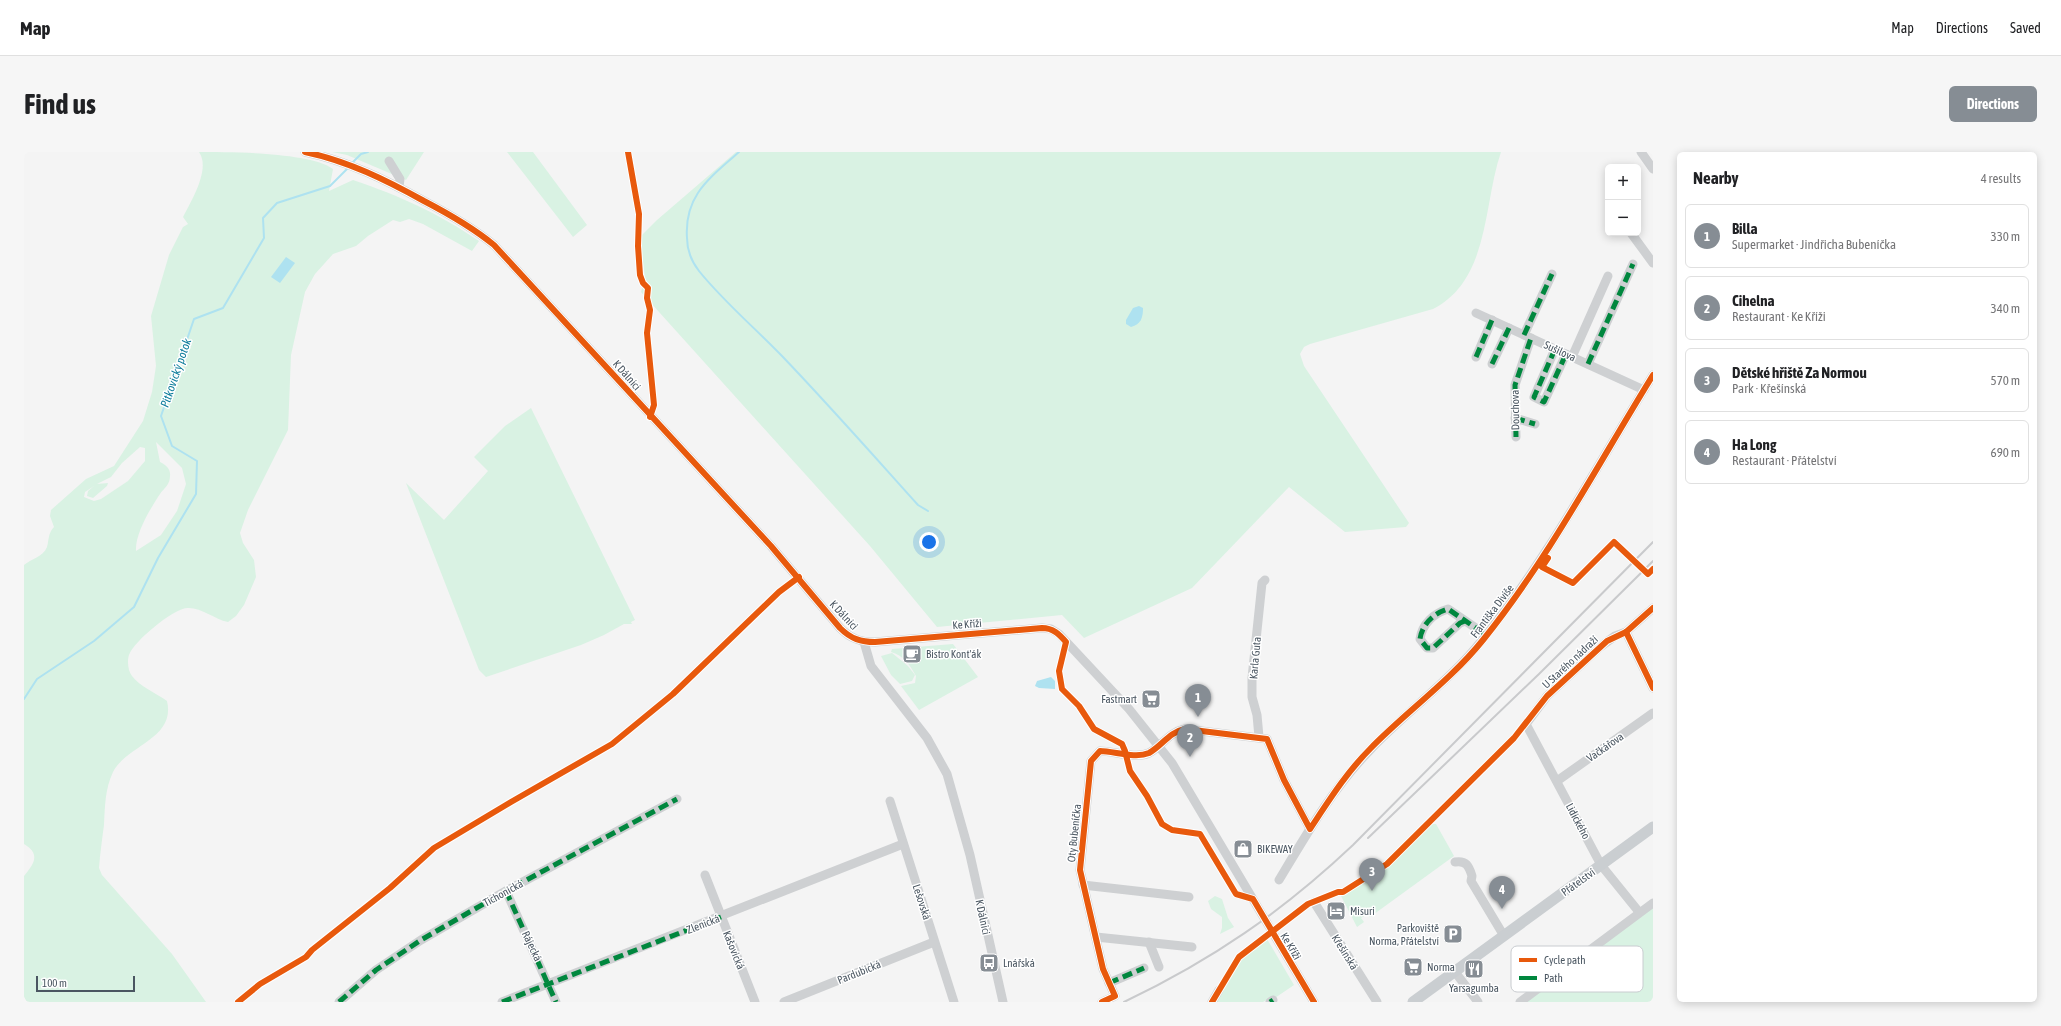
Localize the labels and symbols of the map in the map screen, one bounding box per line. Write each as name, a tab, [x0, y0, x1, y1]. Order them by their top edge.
water label: Pitkovický potok	[158, 336, 195, 409]
street label: Sušilova	[1542, 338, 1578, 364]
street label: K Dálnici	[611, 358, 643, 392]
street label: Douchova	[1509, 390, 1521, 430]
your location	[919, 532, 939, 552]
street label: Františka Diviše	[1468, 582, 1516, 640]
street label: K Dálnici	[827, 598, 861, 632]
street label: Ke Kříži	[952, 617, 982, 631]
street label: U Starého nádraží	[1540, 633, 1601, 691]
street label: Karla Guta	[1247, 636, 1263, 680]
cafe icon: Bistro Kont'ák	[901, 643, 923, 665]
place label: Bistro Kont'ák	[926, 648, 981, 660]
pin: 1	[1185, 684, 1211, 717]
supermarket icon: Fastmart	[1140, 688, 1162, 710]
place label: Fastmart	[1101, 693, 1137, 705]
pin: 2	[1177, 724, 1203, 757]
street label: Vačkářova	[1584, 730, 1626, 764]
street label: Lidického	[1564, 801, 1592, 841]
street label: Oty Bubeníčka	[1065, 803, 1083, 863]
shop icon: BIKEWAY	[1232, 838, 1254, 860]
place label: BIKEWAY	[1257, 843, 1293, 855]
pin: 3	[1359, 858, 1385, 891]
street label: Přátelství	[1559, 866, 1598, 898]
pin: 4	[1489, 876, 1515, 909]
street label: Tichonická	[481, 877, 525, 909]
street label: Lešovská	[911, 883, 933, 921]
street label: K Dálnici	[973, 898, 993, 936]
hotel icon: Misuri	[1325, 900, 1347, 922]
place label: Misuri	[1350, 905, 1375, 917]
street label: Zlenická	[685, 912, 721, 936]
place label: Parkoviště Norma, Přátelství	[1369, 922, 1439, 947]
parking icon: Parkoviště Norma, Přátelství	[1442, 923, 1464, 945]
street label: Rájecká	[520, 929, 544, 963]
street label: Kašovická	[721, 929, 747, 971]
street label: Ke Kříži	[1278, 930, 1304, 962]
street label: Křešínská	[1330, 932, 1360, 972]
legend	[1511, 946, 1643, 992]
bus stop icon: Lnářská	[978, 952, 1000, 974]
text: Cycle path	[1544, 954, 1586, 966]
supermarket icon: Norma	[1402, 956, 1424, 978]
place label: Lnářská	[1003, 957, 1035, 969]
street label: Pardubická	[836, 958, 882, 986]
restaurant icon: Yarsagumba	[1463, 958, 1485, 980]
place label: Norma	[1427, 961, 1455, 973]
text: Path	[1544, 972, 1563, 984]
scale bar	[36, 974, 135, 993]
place label: Yarsagumba	[1449, 982, 1499, 994]

